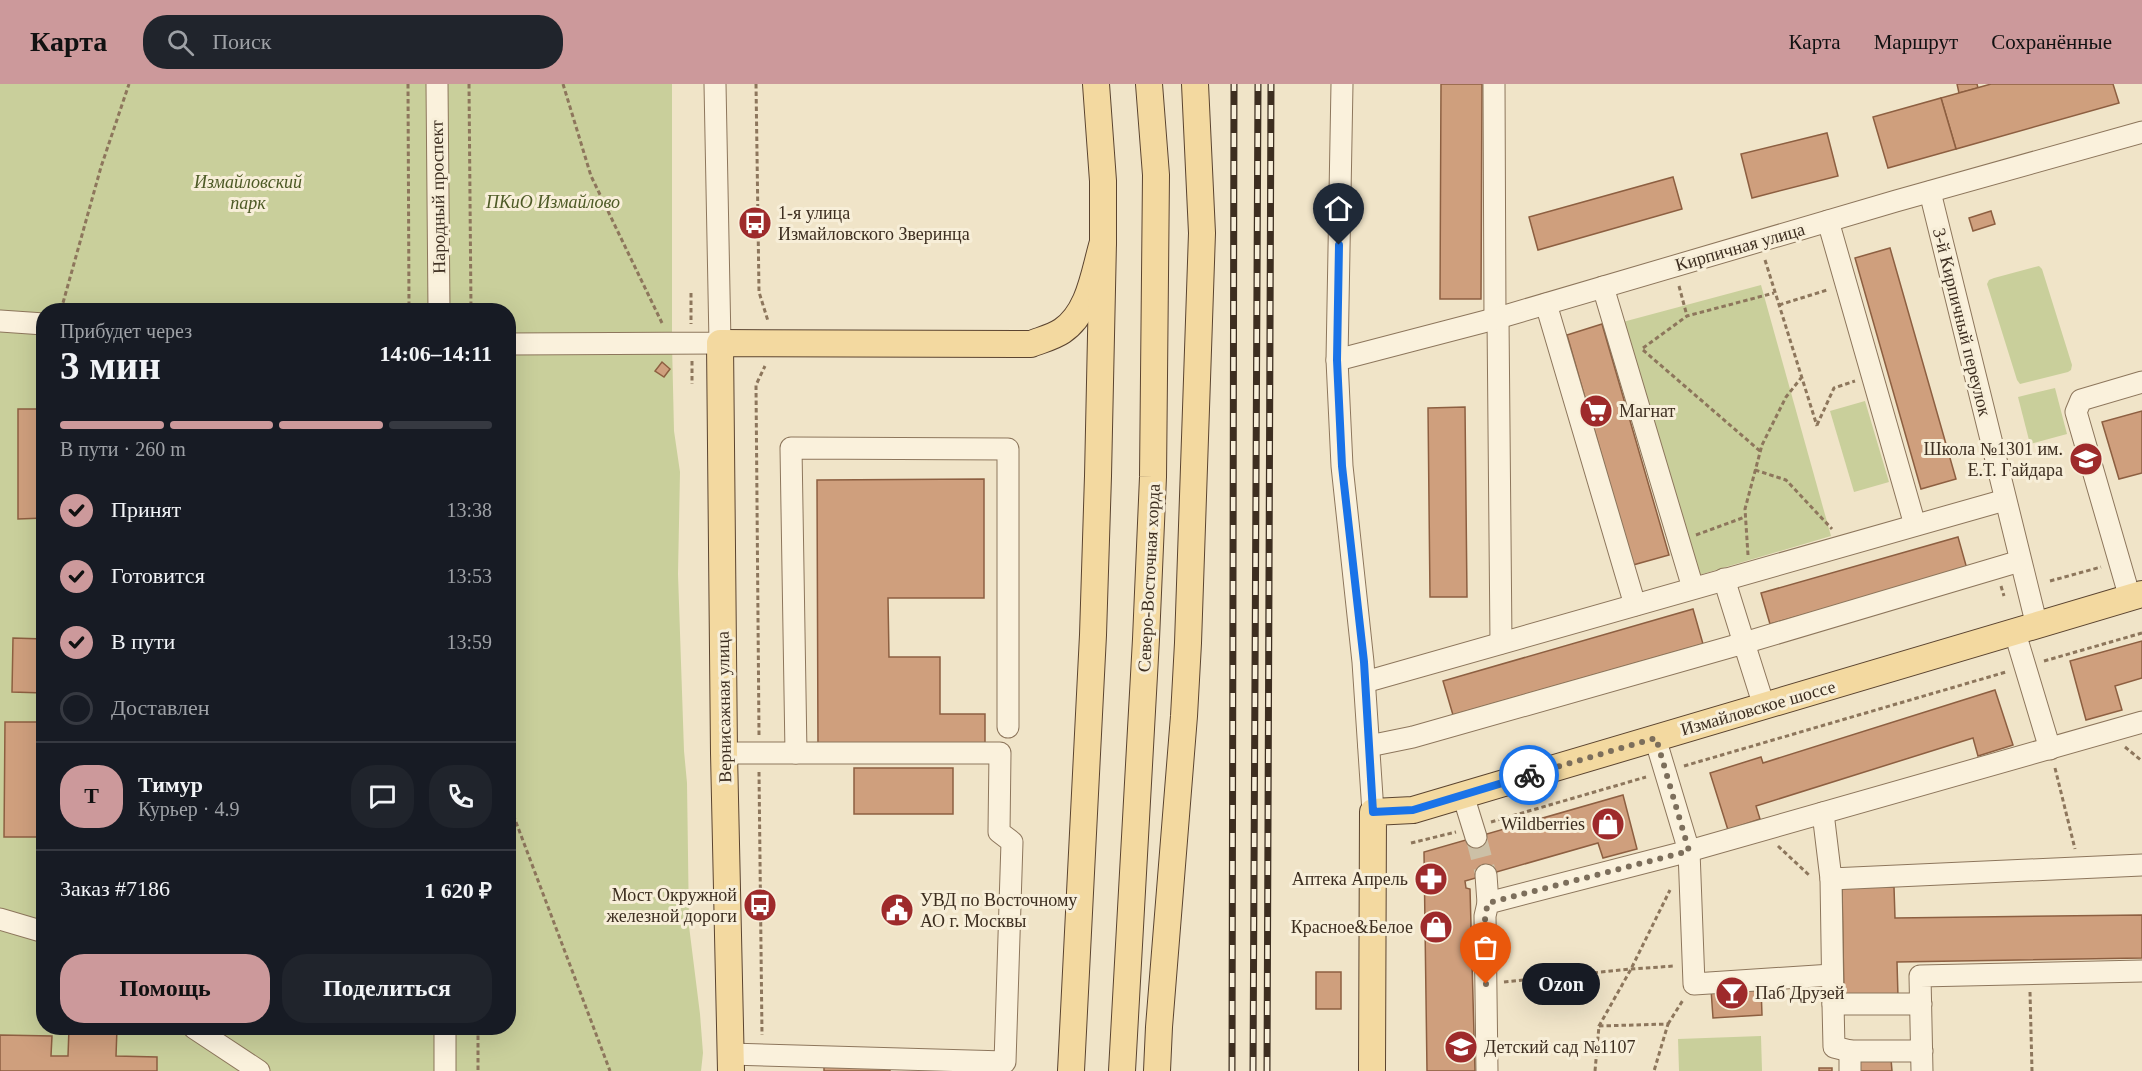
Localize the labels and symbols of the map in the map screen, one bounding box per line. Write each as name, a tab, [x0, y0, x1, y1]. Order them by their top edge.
street label: Народный проспект	[427, 120, 449, 274]
park label: Измайловский парк	[193, 172, 302, 213]
pin	[1313, 183, 1364, 245]
park label: ПКиО Измайлово	[485, 192, 620, 212]
place label: 1-я улица Измайловского Зверинца	[778, 203, 970, 244]
bus stop icon: 1-я улица Измайловского Зверинца	[737, 205, 773, 241]
street label: Кирпичная улица	[1673, 219, 1807, 275]
street label: 3-й Кирпичный переулок	[1929, 226, 1995, 418]
supermarket icon: Магнат	[1578, 393, 1614, 429]
place label: Магнат	[1619, 401, 1676, 421]
place label: Школа №1301 им. Е.Т. Гайдара	[1924, 439, 2063, 480]
school or university icon: Школа №1301 им. Е.Т. Гайдара	[2068, 441, 2104, 477]
street label: Северо-Восточная хорда	[1134, 483, 1164, 673]
street label: Вернисажная улица	[713, 631, 735, 783]
street label: Измайловское шоссе	[1678, 676, 1838, 740]
courier	[1499, 745, 1559, 805]
shop icon: Wildberries	[1590, 806, 1626, 842]
place label: Wildberries	[1501, 814, 1585, 834]
pharmacy icon: Аптека Апрель	[1413, 861, 1449, 897]
place label: Аптека Апрель	[1292, 869, 1408, 889]
place label: Мост Окружной железной дороги	[606, 885, 737, 926]
bus stop icon: Мост Окружной железной дороги	[742, 887, 778, 923]
place label: УВД по Восточному АО г. Москвы	[920, 890, 1077, 931]
public building icon: УВД по Восточному АО г. Москвы	[879, 892, 915, 928]
shop icon: Красное&Белое	[1418, 909, 1454, 945]
place label: Красное&Белое	[1291, 917, 1413, 937]
pin	[1460, 922, 1511, 984]
callout: Ozon	[1522, 963, 1600, 1005]
bar icon: Паб Друзей	[1714, 975, 1750, 1011]
place label: Паб Друзей	[1755, 983, 1845, 1003]
school or university icon: Детский сад №1107	[1443, 1029, 1479, 1065]
place label: Детский сад №1107	[1484, 1037, 1635, 1057]

